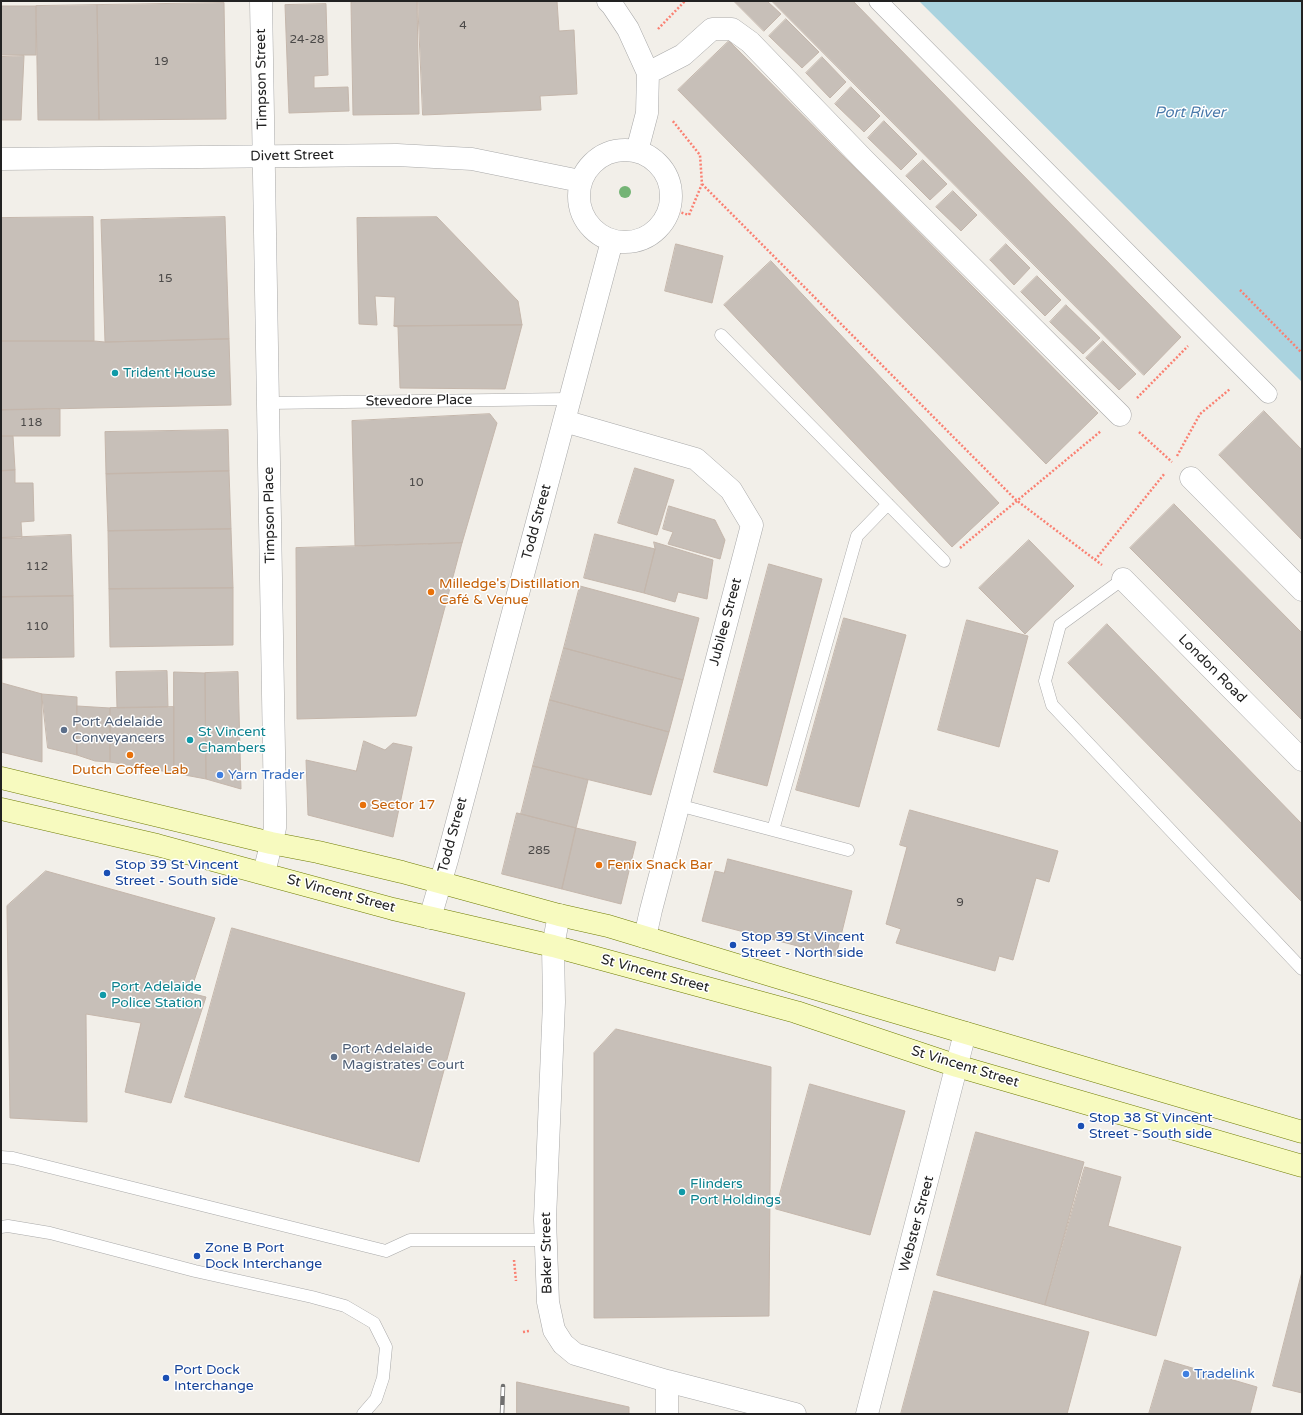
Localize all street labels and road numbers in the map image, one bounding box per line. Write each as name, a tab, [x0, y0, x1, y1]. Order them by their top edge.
street label: Timpson Street	[253, 28, 271, 130]
street label: Divett Street	[250, 147, 334, 165]
street label: Stevedore Place	[365, 392, 473, 410]
street label: Timpson Place	[261, 466, 279, 564]
street label: Todd Street	[519, 482, 555, 562]
street label: Jubilee Street	[706, 576, 746, 668]
street label: London Road	[1174, 631, 1250, 707]
street label: Todd Street	[435, 795, 471, 875]
street label: St Vincent Street	[285, 871, 397, 917]
street label: St Vincent Street	[599, 951, 711, 997]
street label: St Vincent Street	[909, 1043, 1021, 1091]
street label: Webster Street	[896, 1174, 938, 1274]
street label: Baker Street	[538, 1212, 556, 1294]

